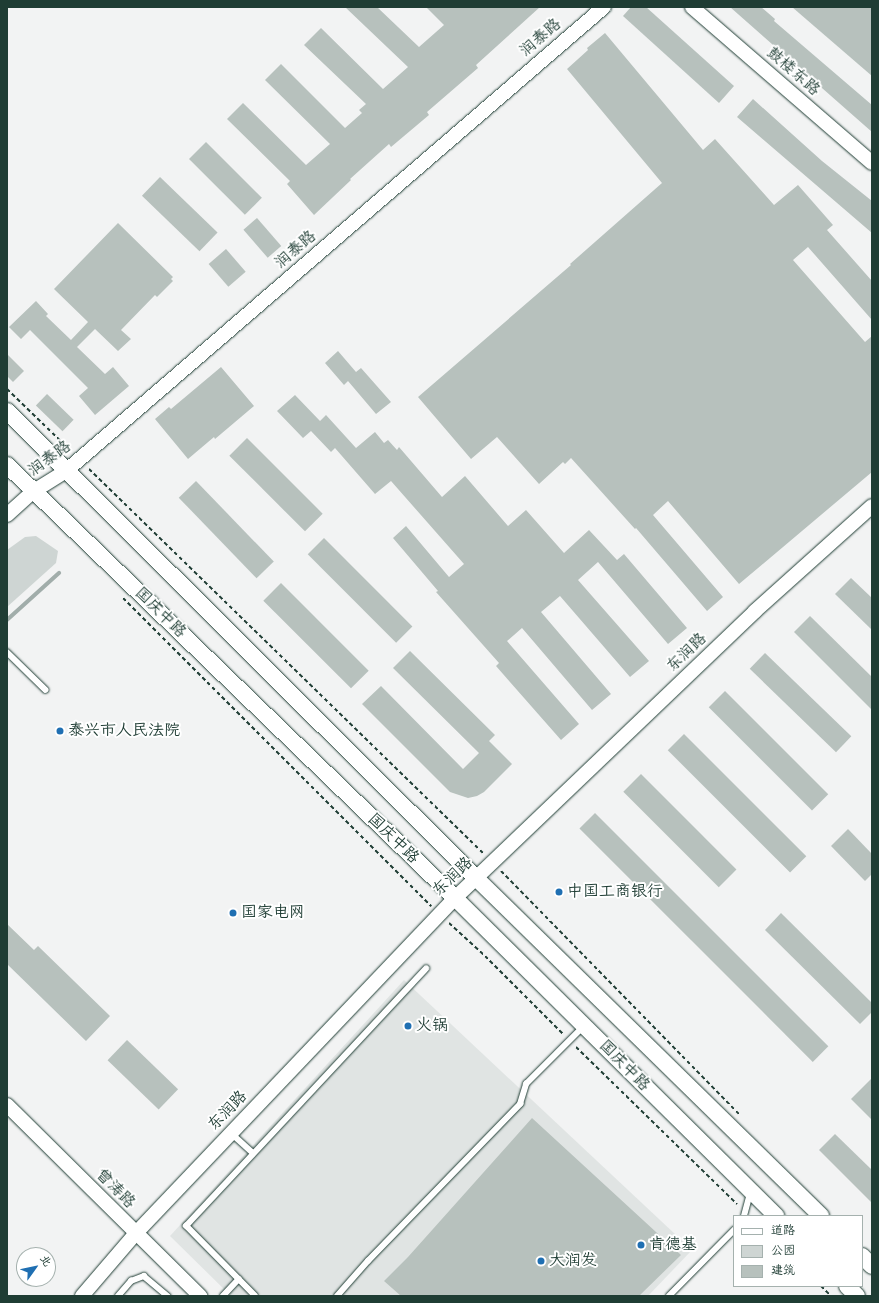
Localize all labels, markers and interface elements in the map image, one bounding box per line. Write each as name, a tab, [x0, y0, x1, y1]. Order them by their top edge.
street label: 润泰路	[517, 15, 565, 61]
street label: 鼓楼东路	[763, 44, 823, 100]
street label: 润泰路	[272, 227, 320, 273]
street label: 润泰路	[25, 437, 75, 481]
street label: 国庆中路	[130, 584, 190, 642]
street label: 东润路	[663, 629, 711, 677]
place label: 泰兴市人民法院	[68, 721, 180, 741]
marker: 泰兴市人民法院	[55, 726, 65, 736]
street label: 国庆中路	[363, 810, 423, 868]
street label: 东润路	[429, 853, 477, 901]
place label: 中国工商银行	[567, 882, 663, 902]
marker: 中国工商银行	[554, 887, 564, 897]
place label: 国家电网	[241, 903, 305, 923]
marker: 国家电网	[228, 908, 238, 918]
place label: 火锅	[416, 1016, 448, 1036]
marker: 火锅	[403, 1021, 413, 1031]
street label: 国庆中路	[595, 1037, 653, 1095]
street label: 东润路	[204, 1087, 252, 1135]
street label: 曾涛路	[91, 1165, 139, 1213]
legend	[733, 1215, 863, 1287]
text: 道路	[771, 1222, 795, 1240]
place label: 肯德基	[649, 1235, 697, 1255]
marker: 肯德基	[636, 1240, 646, 1250]
text: 公园	[771, 1242, 795, 1260]
north arrow	[16, 1247, 56, 1287]
place label: 大润发	[549, 1251, 597, 1271]
text: 北	[36, 1252, 55, 1270]
marker: 大润发	[536, 1256, 546, 1266]
text: 建筑	[771, 1262, 795, 1280]

